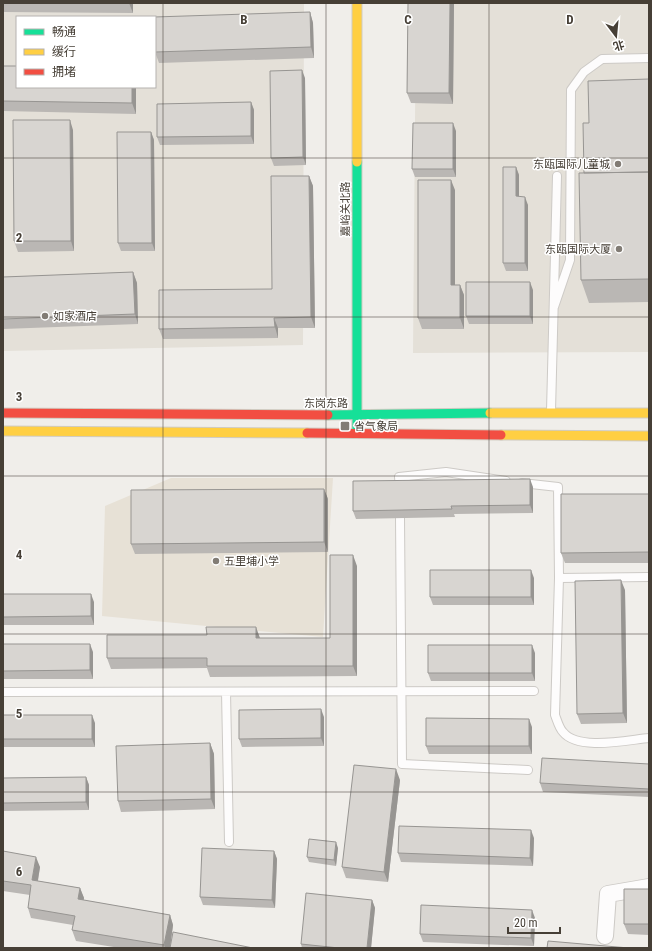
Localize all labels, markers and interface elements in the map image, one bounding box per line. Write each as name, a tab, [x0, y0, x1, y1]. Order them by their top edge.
text: B	[240, 12, 248, 27]
text: C	[404, 12, 412, 27]
text: D	[566, 12, 574, 27]
legend	[16, 16, 156, 88]
north arrow	[596, 16, 636, 56]
text: 畅通	[52, 25, 76, 39]
text: 北	[612, 37, 626, 53]
text: 缓行	[52, 45, 76, 59]
text: 拥堵	[52, 65, 76, 79]
place label: 东瓯国际儿童城	[533, 158, 610, 171]
marker: 东瓯国际儿童城	[613, 159, 623, 169]
street label: 嘉峪关北路	[339, 182, 352, 237]
text: 2	[16, 230, 23, 245]
place label: 东瓯国际大厦	[545, 243, 611, 256]
marker: 东瓯国际大厦	[614, 244, 624, 254]
place label: 如家酒店	[53, 310, 97, 323]
marker: 如家酒店	[40, 311, 50, 321]
text: 3	[16, 389, 22, 404]
street label: 东岗东路	[304, 397, 348, 410]
marker: 省气象局	[339, 420, 351, 432]
place label: 省气象局	[354, 420, 398, 433]
text: 4	[16, 547, 23, 562]
place label: 五里埔小学	[224, 555, 279, 568]
marker: 五里埔小学	[211, 556, 221, 566]
text: 5	[16, 706, 23, 721]
text: 6	[16, 864, 23, 879]
scale bar	[508, 909, 560, 935]
text: 20 m	[514, 916, 538, 930]

